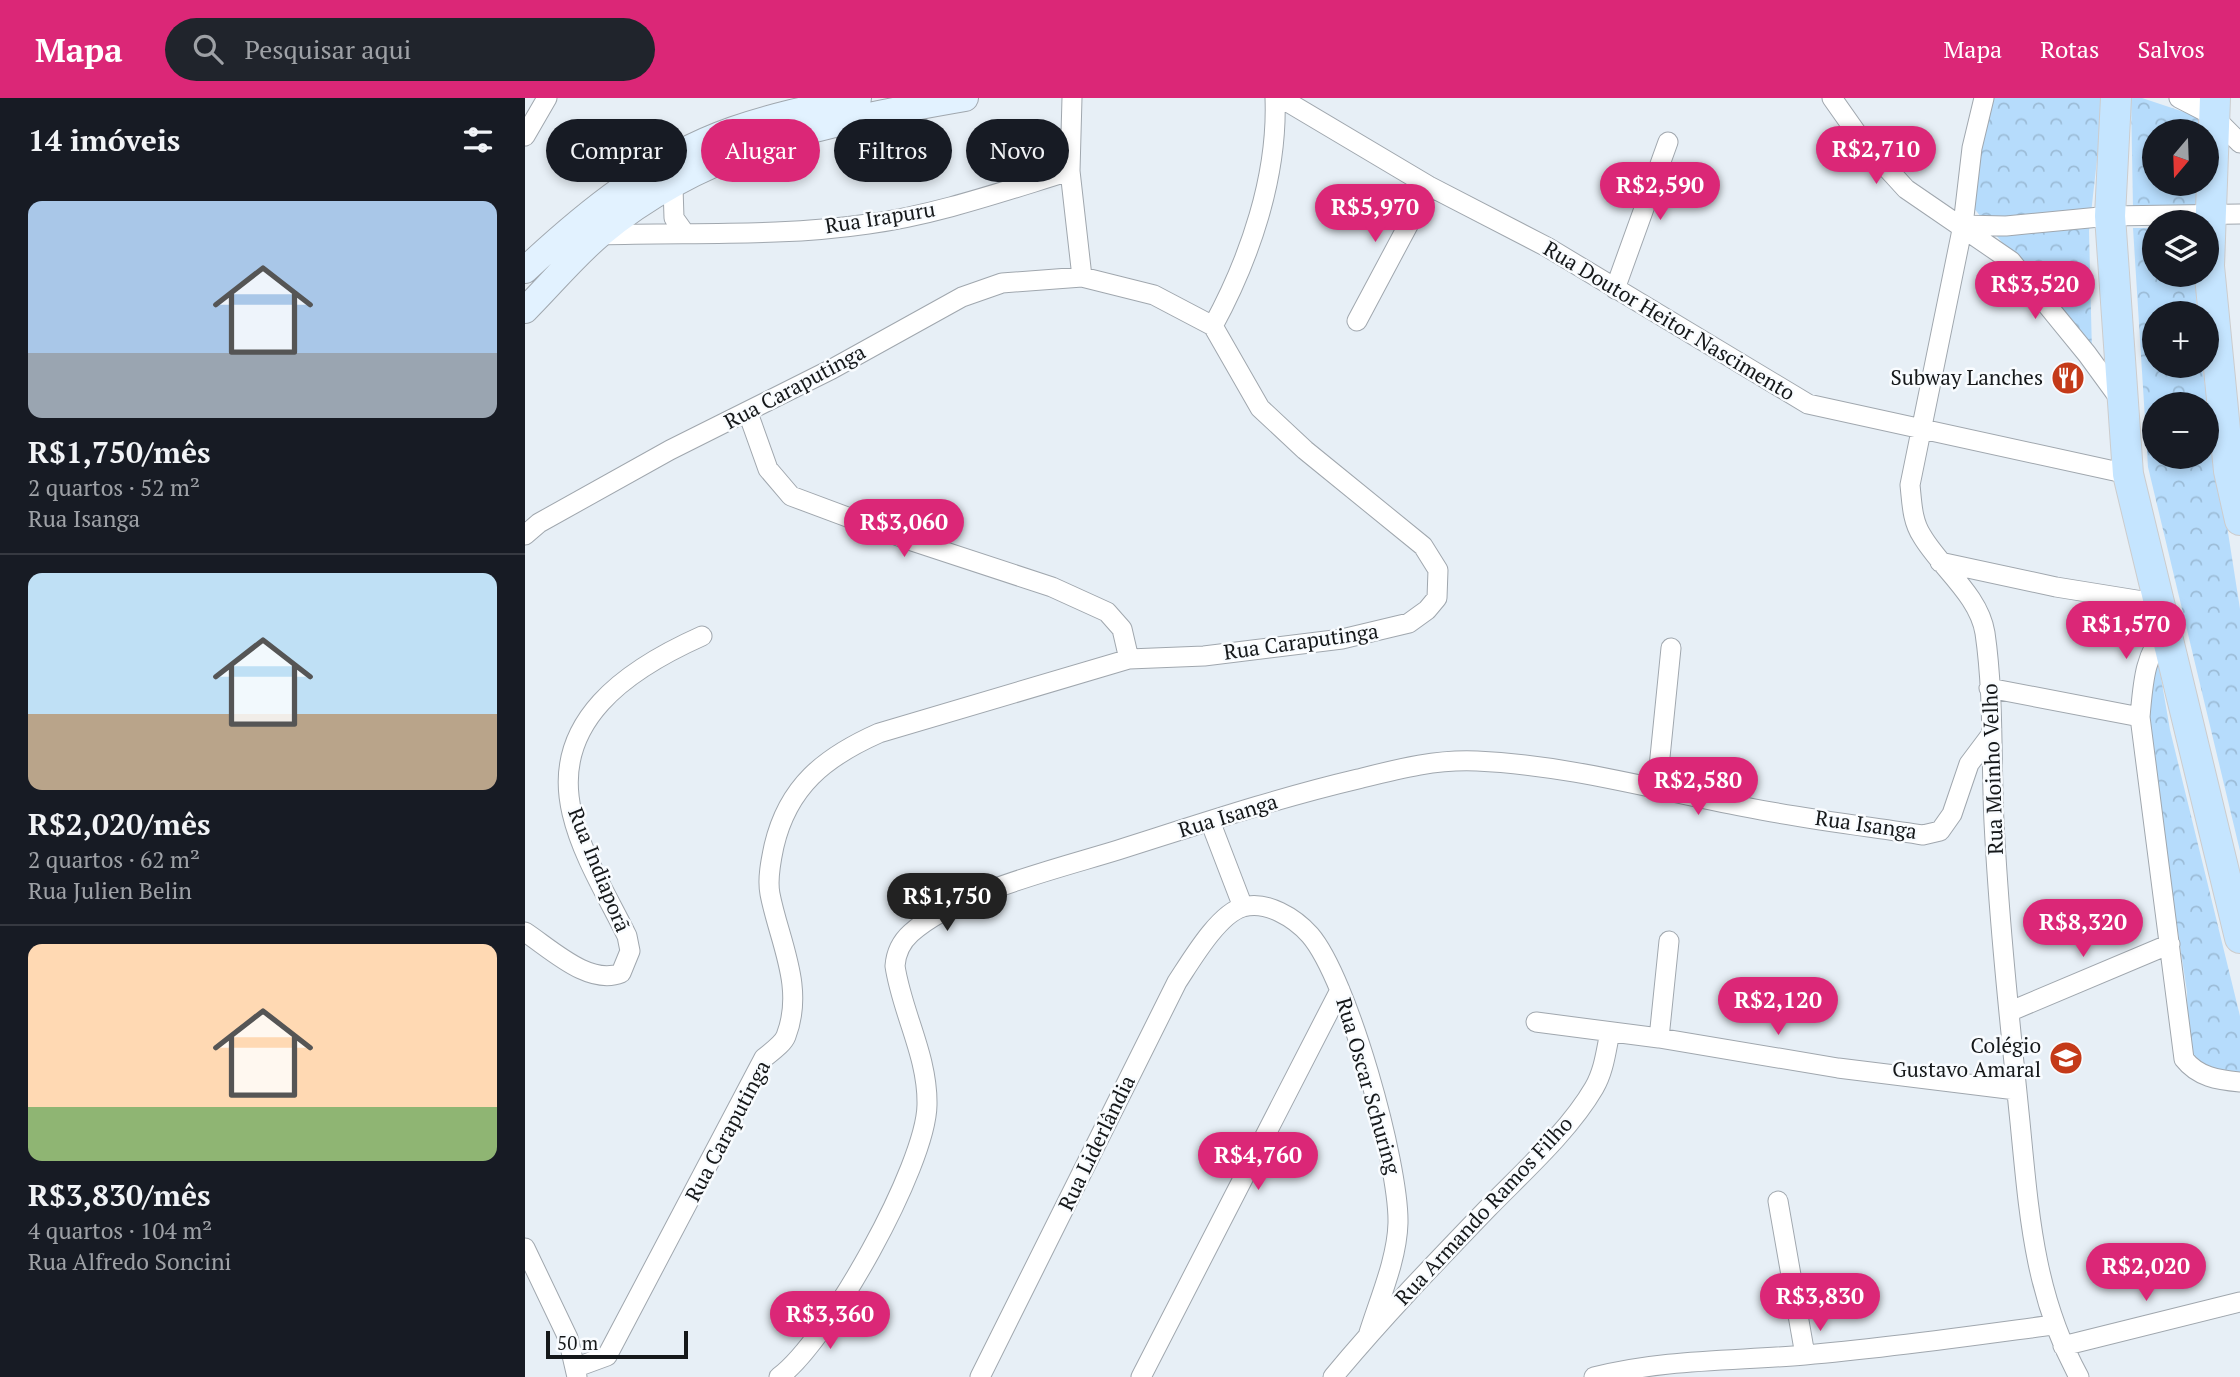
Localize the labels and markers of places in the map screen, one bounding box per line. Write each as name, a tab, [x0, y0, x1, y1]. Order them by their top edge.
pin: R$2,710	[1811, 126, 1941, 186]
pin: R$2,590	[1595, 162, 1725, 222]
pin: R$5,970	[1310, 184, 1440, 244]
pin: R$3,520	[1970, 262, 2100, 321]
restaurant icon: Subway Lanches	[2049, 359, 2087, 397]
place label: Subway Lanches	[1891, 363, 2043, 391]
pin: R$3,060	[839, 500, 969, 559]
pin: R$1,570	[2061, 602, 2191, 661]
pin: R$2,580	[1633, 758, 1763, 817]
pin: R$1,750	[882, 874, 1012, 933]
pin: R$8,320	[2018, 900, 2148, 959]
pin: R$2,120	[1713, 978, 1843, 1037]
place label: Colégio Gustavo Amaral	[1892, 1031, 2041, 1083]
school or university icon: Colégio Gustavo Amaral	[2047, 1039, 2085, 1077]
pin: R$4,760	[1193, 1132, 1323, 1192]
pin: R$2,020	[2081, 1244, 2211, 1303]
pin: R$3,830	[1755, 1274, 1885, 1333]
pin: R$3,360	[765, 1292, 895, 1351]

